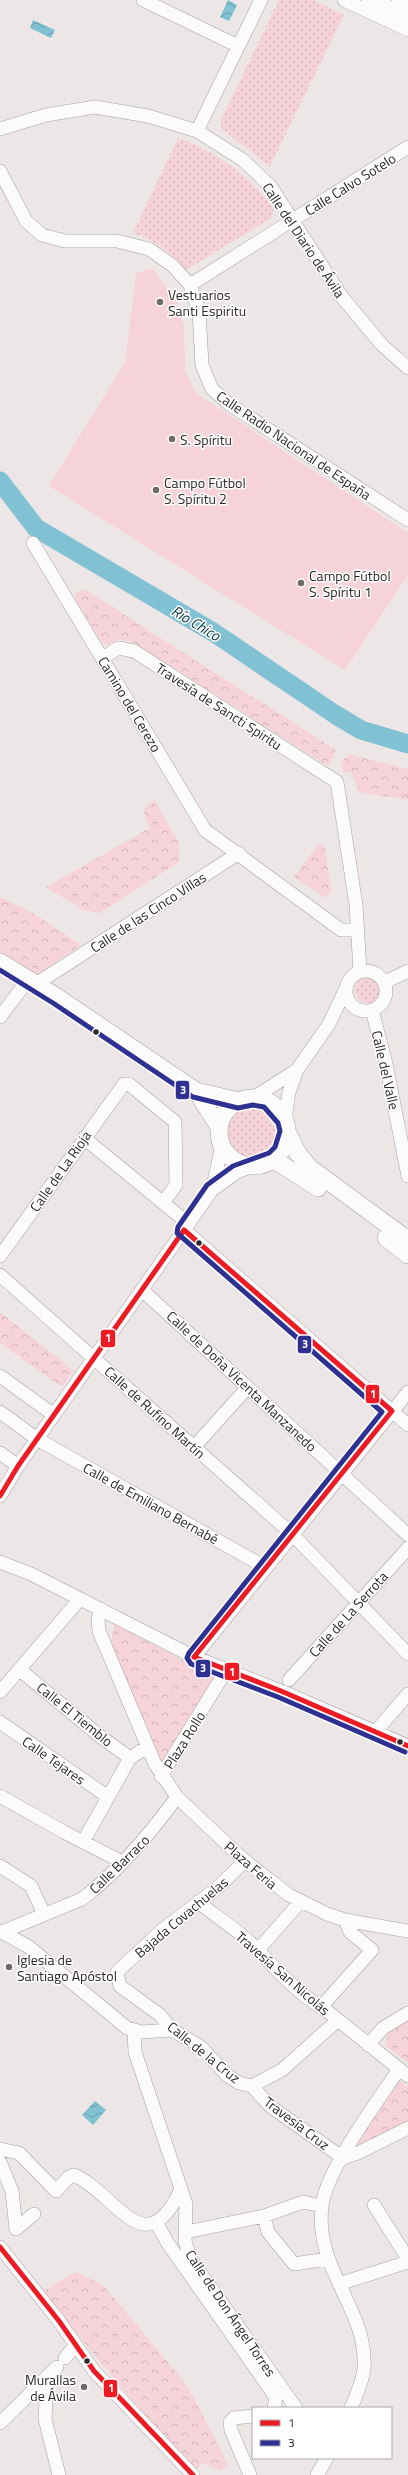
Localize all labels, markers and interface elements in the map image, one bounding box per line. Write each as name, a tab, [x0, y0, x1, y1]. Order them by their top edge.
street label: Calle Calvo Sotelo	[300, 148, 400, 220]
street label: Calle del Diario de Ávila	[257, 178, 351, 302]
place label: Vestuarios Santi Espiritu	[168, 284, 246, 321]
marker: Vestuarios Santi Espiritu	[155, 297, 165, 307]
street label: Calle Radio Nacional de España	[212, 385, 376, 505]
place label: S. Spíritu	[180, 429, 232, 450]
marker: S. Spíritu	[167, 434, 177, 444]
place label: Campo Fútbol S. Spíritu 2	[164, 472, 246, 509]
marker: Campo Fútbol S. Spíritu 2	[151, 485, 161, 495]
place label: Campo Fútbol S. Spíritu 1	[309, 565, 391, 602]
marker: Campo Fútbol S. Spíritu 1	[296, 578, 306, 588]
water label: Río Chico	[167, 599, 225, 647]
street label: Camino del Cerezo	[93, 652, 167, 756]
street label: Travesía de Sancti Spiritu	[152, 657, 286, 755]
street label: Calle de las Cinco Villas	[86, 867, 210, 957]
unlabelled marker	[91, 1027, 101, 1037]
street label: Calle del Valle	[367, 1028, 405, 1112]
line badge: 3	[175, 1080, 190, 1100]
text: 3	[180, 1082, 186, 1098]
street label: Calle de La Rioja	[24, 1126, 96, 1216]
unlabelled marker	[194, 1238, 204, 1248]
street label: Calle de Doña Vicenta Manzanedo	[162, 1306, 322, 1456]
line badge: 1	[100, 1329, 116, 1348]
text: 1	[105, 1330, 111, 1346]
line badge: 3	[297, 1335, 312, 1354]
text: 3	[302, 1336, 308, 1352]
street label: Calle de Rufino Martín	[100, 1361, 210, 1463]
line badge: 1	[365, 1384, 380, 1404]
text: 1	[370, 1386, 376, 1402]
street label: Calle de Emiliano Bernabé	[79, 1457, 223, 1549]
street label: Calle de La Serrota	[304, 1566, 392, 1662]
line badge: 3	[195, 1659, 211, 1678]
text: 3	[200, 1660, 206, 1676]
line badge: 1	[224, 1662, 240, 1681]
text: 1	[229, 1664, 235, 1680]
street label: Calle El Tiemblo	[32, 1677, 118, 1751]
street label: Plaza Rollo	[158, 1707, 210, 1773]
street label: Calle Tejares	[18, 1731, 90, 1789]
unlabelled marker	[395, 1737, 405, 1747]
street label: Calle Barraco	[84, 1830, 154, 1898]
street label: Plaza Feria	[220, 1836, 282, 1894]
street label: Bajada Covachuelas	[130, 1872, 232, 1962]
street label: Travesía San Nicolás	[231, 1926, 335, 2020]
place label: Iglesia de Santiago Apóstol	[17, 1949, 117, 1986]
marker: Iglesia de Santiago Apóstol	[4, 1962, 14, 1972]
street label: Calle de la Cruz	[163, 2016, 245, 2088]
street label: Travesía Cruz	[260, 2091, 334, 2155]
street label: Calle de Don Ángel Torres	[181, 2245, 281, 2381]
unlabelled marker	[82, 2356, 92, 2366]
place label: Murallas de Ávila	[25, 2369, 76, 2406]
line badge: 1	[103, 2379, 118, 2398]
text: 1	[108, 2380, 114, 2396]
marker: Murallas de Ávila	[79, 2382, 89, 2392]
legend	[252, 2407, 392, 2459]
text: 1	[288, 2413, 295, 2432]
text: 3	[288, 2433, 295, 2452]

